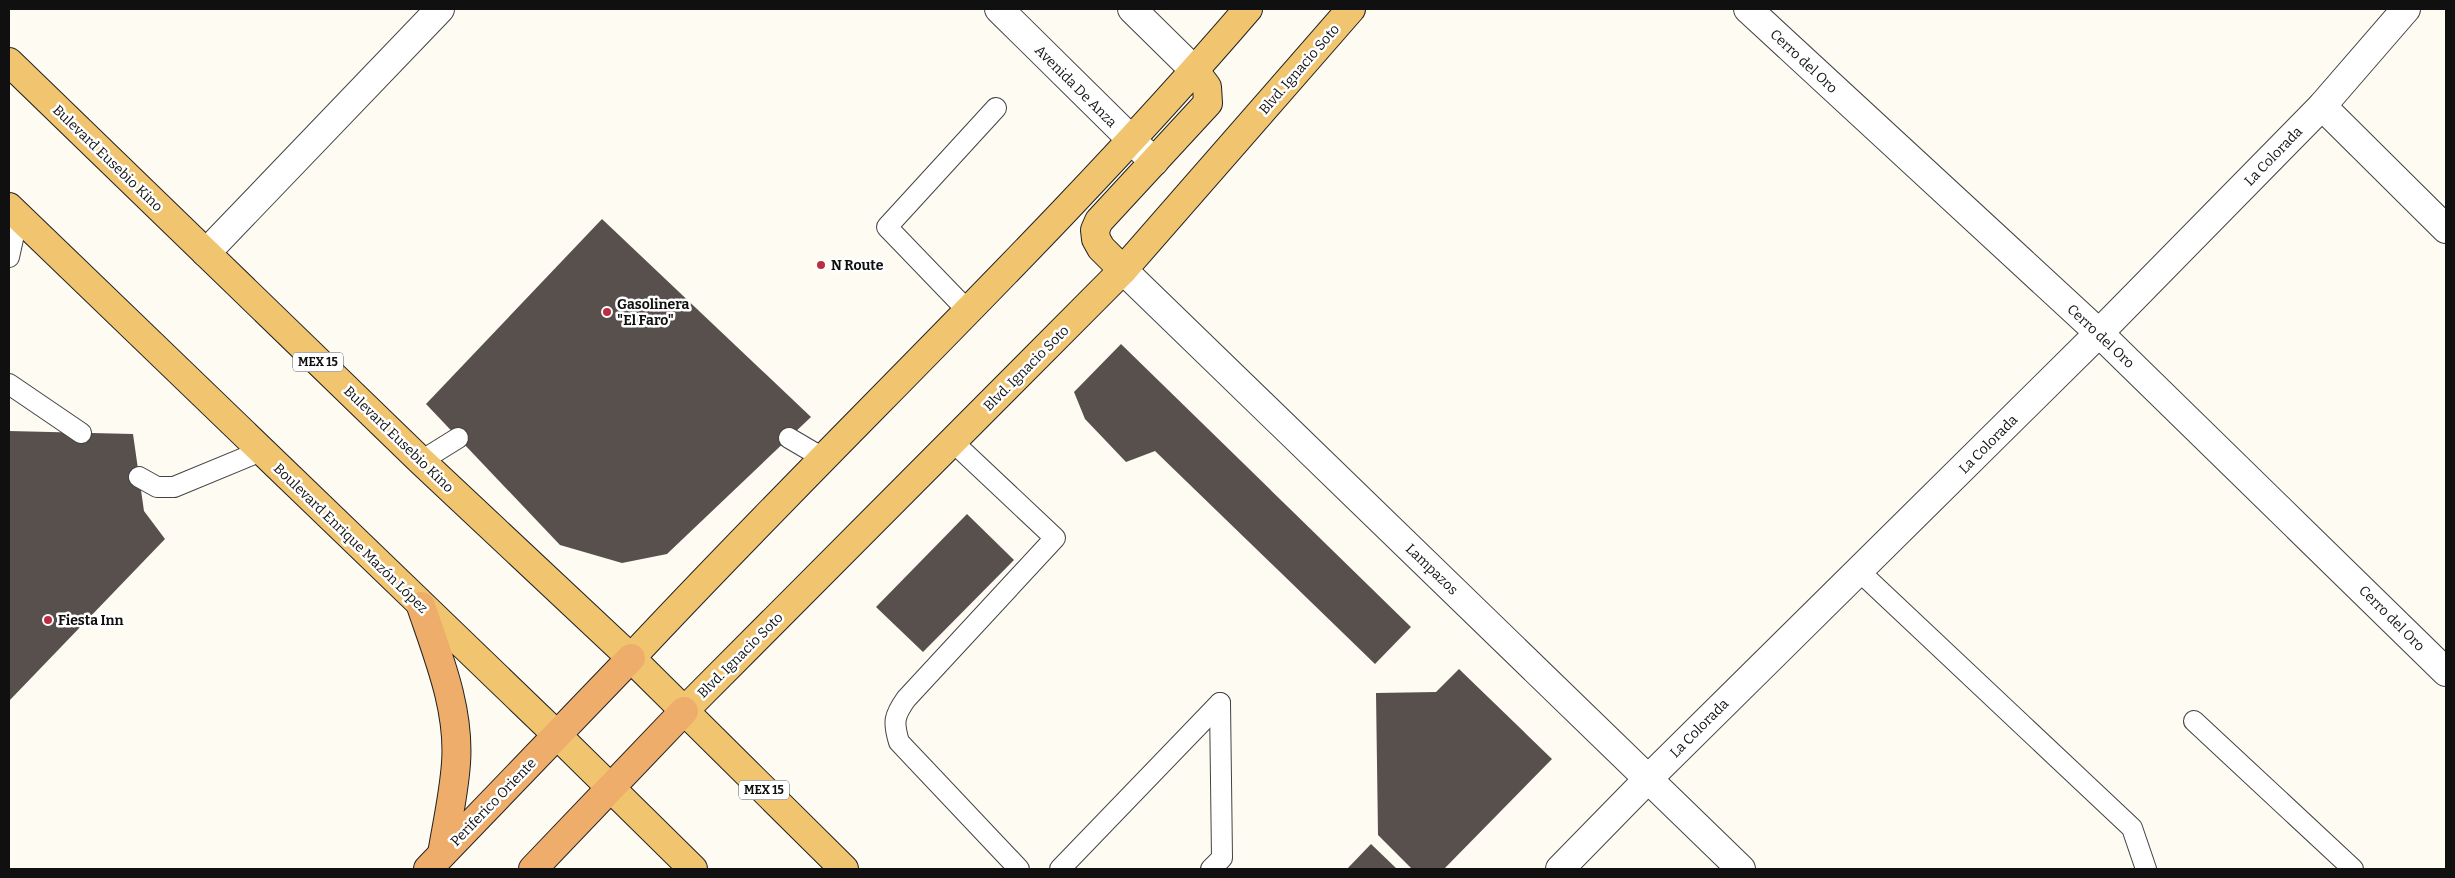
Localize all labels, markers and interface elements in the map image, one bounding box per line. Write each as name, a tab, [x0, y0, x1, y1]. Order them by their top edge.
street label: Blvd. Ignacio Soto	[1256, 21, 1343, 118]
street label: Cerro del Oro	[1766, 26, 1841, 97]
street label: Avenida De Anza	[1031, 42, 1120, 131]
street label: Bulevard Eusebio Kino	[49, 102, 166, 215]
street label: La Colorada	[2241, 123, 2306, 190]
place label: N Route	[831, 257, 884, 274]
marker: N Route	[815, 259, 827, 271]
place label: Gasolinera "El Faro"	[617, 296, 689, 329]
street label: Cerro del Oro	[2063, 301, 2138, 372]
marker: Gasolinera "El Faro"	[601, 306, 613, 318]
street label: Blvd. Ignacio Soto	[980, 322, 1073, 415]
road number: MEX 15	[293, 352, 343, 372]
street label: Bulevard Eusebio Kino	[340, 383, 457, 496]
street label: La Colorada	[1955, 411, 2021, 477]
street label: Boulevard Enrique Mazón López	[270, 460, 432, 617]
street label: Lampazos	[1402, 540, 1461, 598]
street label: Cerro del Oro	[2355, 582, 2428, 655]
street label: Blvd. Ignacio Soto	[694, 609, 787, 702]
place label: Fiesta Inn	[58, 612, 124, 629]
marker: Fiesta Inn	[42, 614, 54, 626]
street label: La Colorada	[1666, 695, 1732, 761]
street label: Periferico Oriente	[447, 755, 540, 850]
road number: MEX 15	[739, 780, 789, 800]

